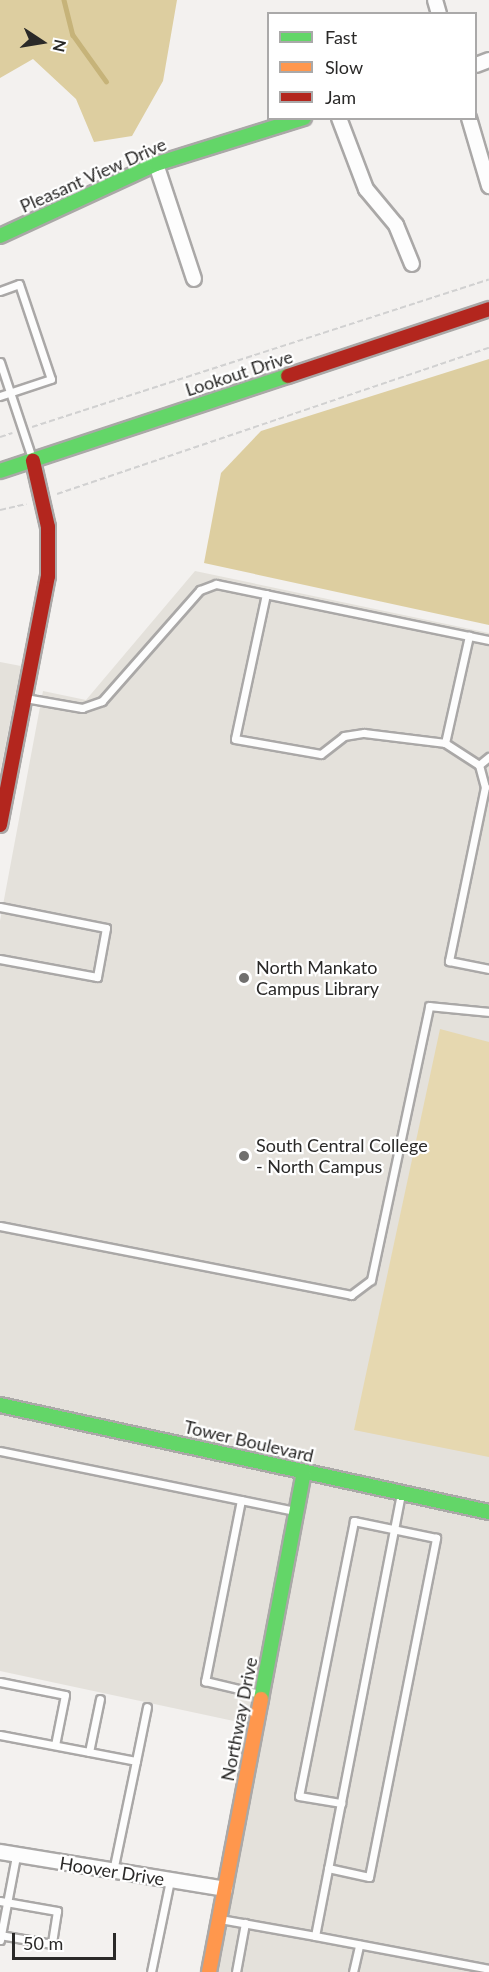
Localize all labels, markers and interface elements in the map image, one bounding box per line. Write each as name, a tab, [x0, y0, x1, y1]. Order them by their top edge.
north arrow	[12, 12, 72, 72]
legend	[267, 12, 477, 120]
text: Fast	[325, 26, 357, 48]
text: N	[50, 38, 71, 54]
text: Slow	[325, 56, 363, 78]
text: Jam	[325, 86, 356, 108]
street label: Pleasant View Drive	[16, 133, 170, 217]
street label: Lookout Drive	[182, 345, 296, 401]
place label: North Mankato Campus Library	[256, 957, 379, 1000]
marker: North Mankato Campus Library	[237, 971, 251, 985]
place label: South Central College - North Campus	[256, 1135, 428, 1178]
marker: South Central College - North Campus	[237, 1149, 251, 1163]
street label: Tower Boulevard	[182, 1416, 316, 1466]
street label: Northway Drive	[216, 1655, 262, 1783]
street label: Hoover Drive	[58, 1852, 166, 1890]
scale bar	[15, 1921, 118, 1959]
text: 50 m	[23, 1932, 63, 1954]

